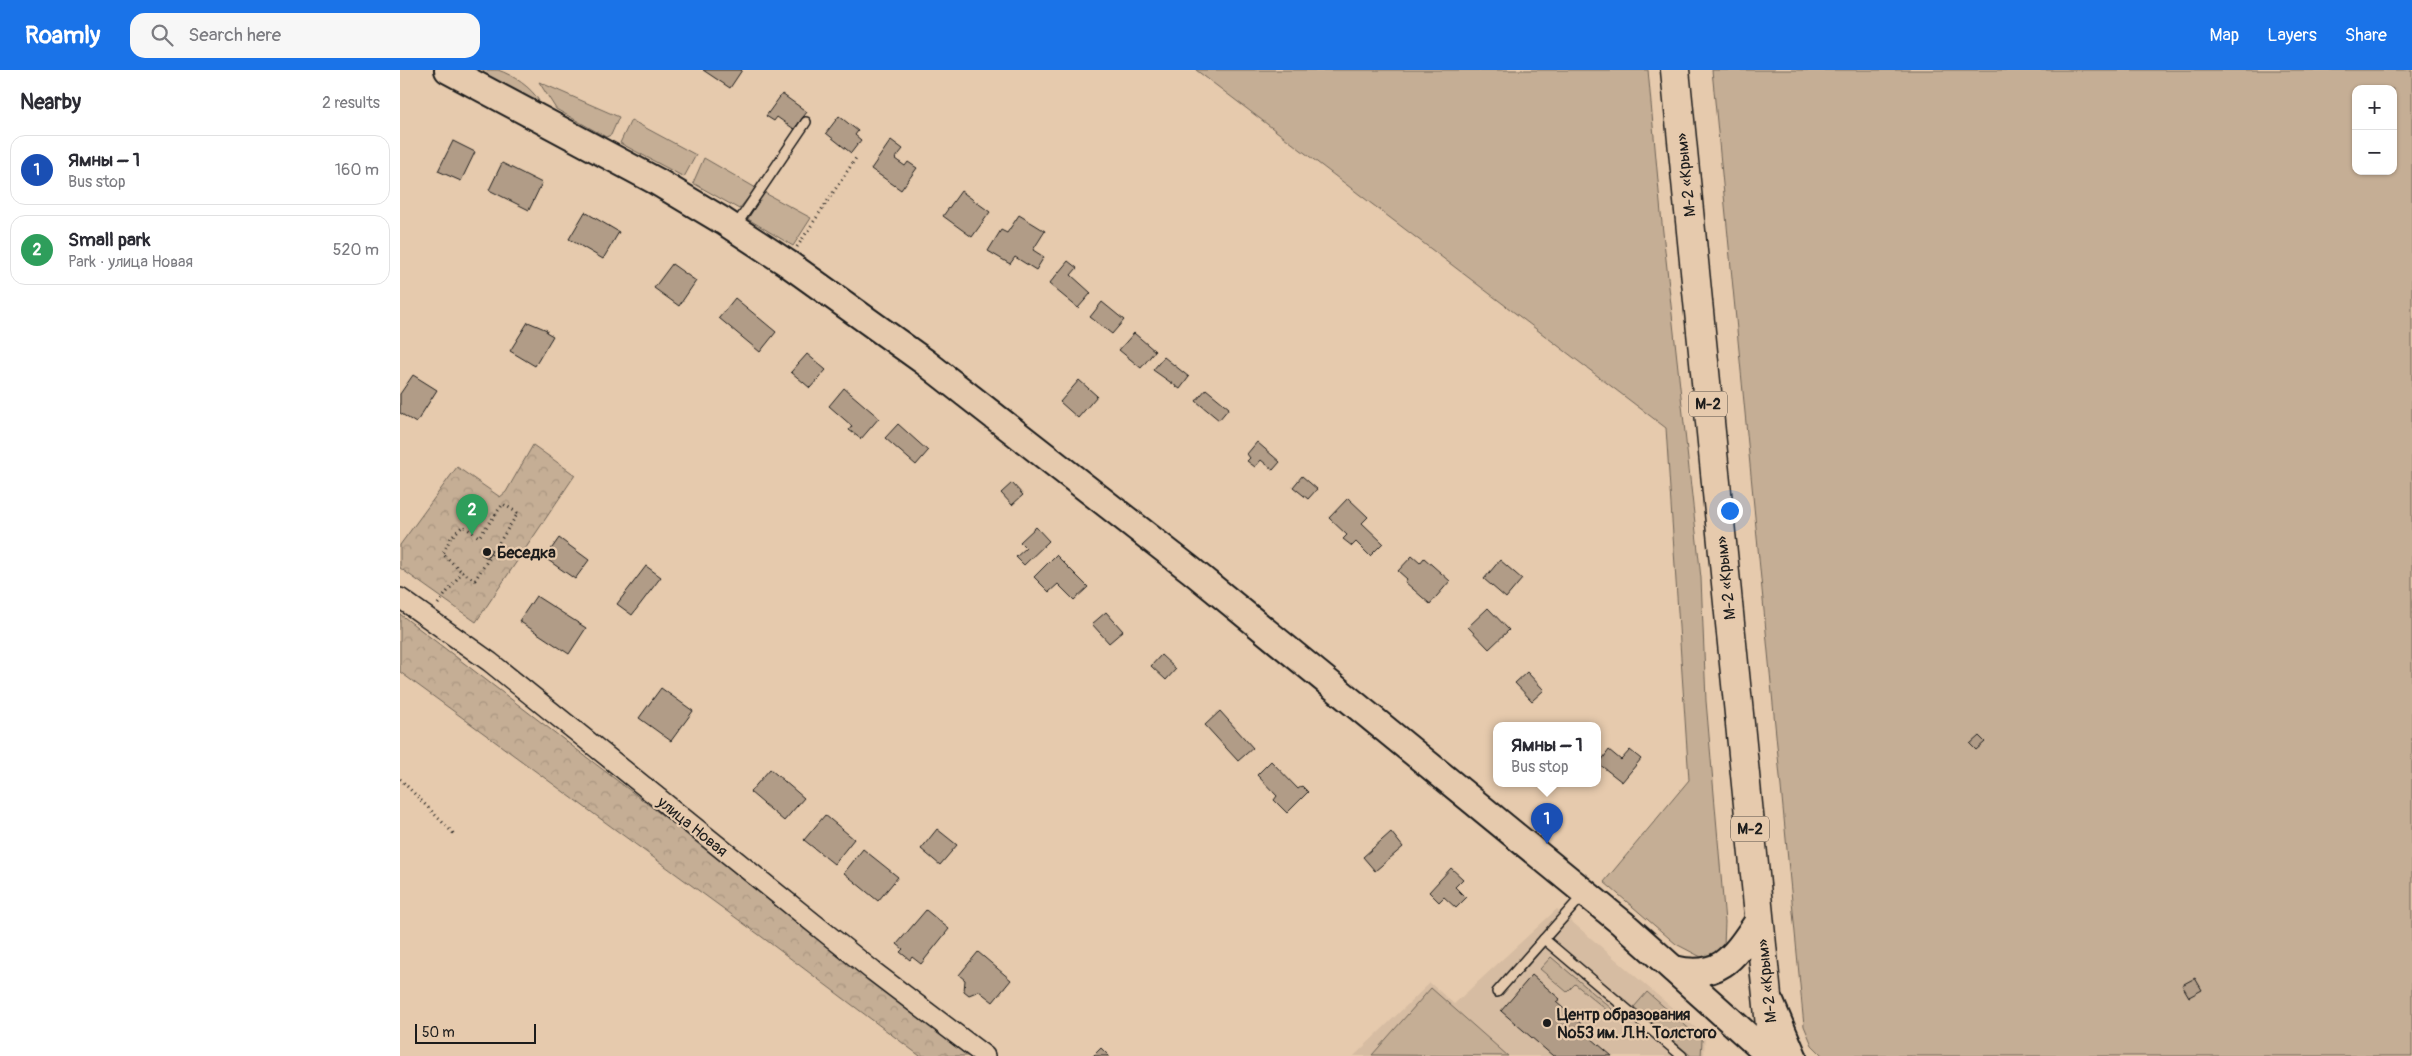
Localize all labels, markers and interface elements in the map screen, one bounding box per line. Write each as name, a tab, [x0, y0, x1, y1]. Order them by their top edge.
search box	[130, 13, 480, 58]
text: Roamly	[25, 21, 100, 50]
icon: search	[148, 21, 176, 49]
text: Search here	[188, 23, 281, 47]
text: Map	[2210, 24, 2239, 47]
text: Layers	[2267, 24, 2317, 47]
text: Share	[2345, 24, 2387, 47]
map controls	[2352, 85, 2397, 175]
button: +	[2352, 85, 2397, 130]
text: Nearby	[20, 89, 81, 116]
text: 2 results	[322, 93, 380, 113]
button: −	[2352, 130, 2397, 175]
street label: М-2 «Крым»	[1672, 132, 1700, 218]
text: Ямны – 1	[68, 148, 140, 172]
text: 1	[34, 160, 40, 180]
text: 160 m	[335, 160, 379, 180]
text: Bus stop	[68, 172, 126, 192]
text: Small park	[68, 228, 150, 252]
text: 2	[33, 240, 41, 260]
text: 520 m	[333, 240, 379, 260]
text: Park · улица Новая	[68, 252, 193, 272]
road number: М-2	[1689, 392, 1727, 416]
pin: 2	[456, 494, 488, 535]
your location	[1717, 498, 1743, 524]
street label: М-2 «Крым»	[1712, 535, 1740, 621]
place label: Беседка	[497, 543, 556, 563]
marker: Беседка	[481, 546, 493, 558]
popup	[1493, 722, 1601, 787]
text: Ямны – 1	[1511, 733, 1583, 757]
text: Bus stop	[1511, 757, 1569, 777]
street label: улица Новая	[652, 792, 732, 861]
pin: 1	[1531, 803, 1563, 844]
road number: М-2	[1731, 816, 1769, 842]
street label: М-2 «Крым»	[1753, 938, 1781, 1024]
place label: Центр образования №53 им. Л.Н. Толстого	[1557, 1005, 1717, 1043]
marker: Центр образования №53 им. Л.Н. Толстого	[1541, 1017, 1553, 1029]
scale bar	[415, 1021, 536, 1044]
text: 50 m	[422, 1024, 455, 1041]

